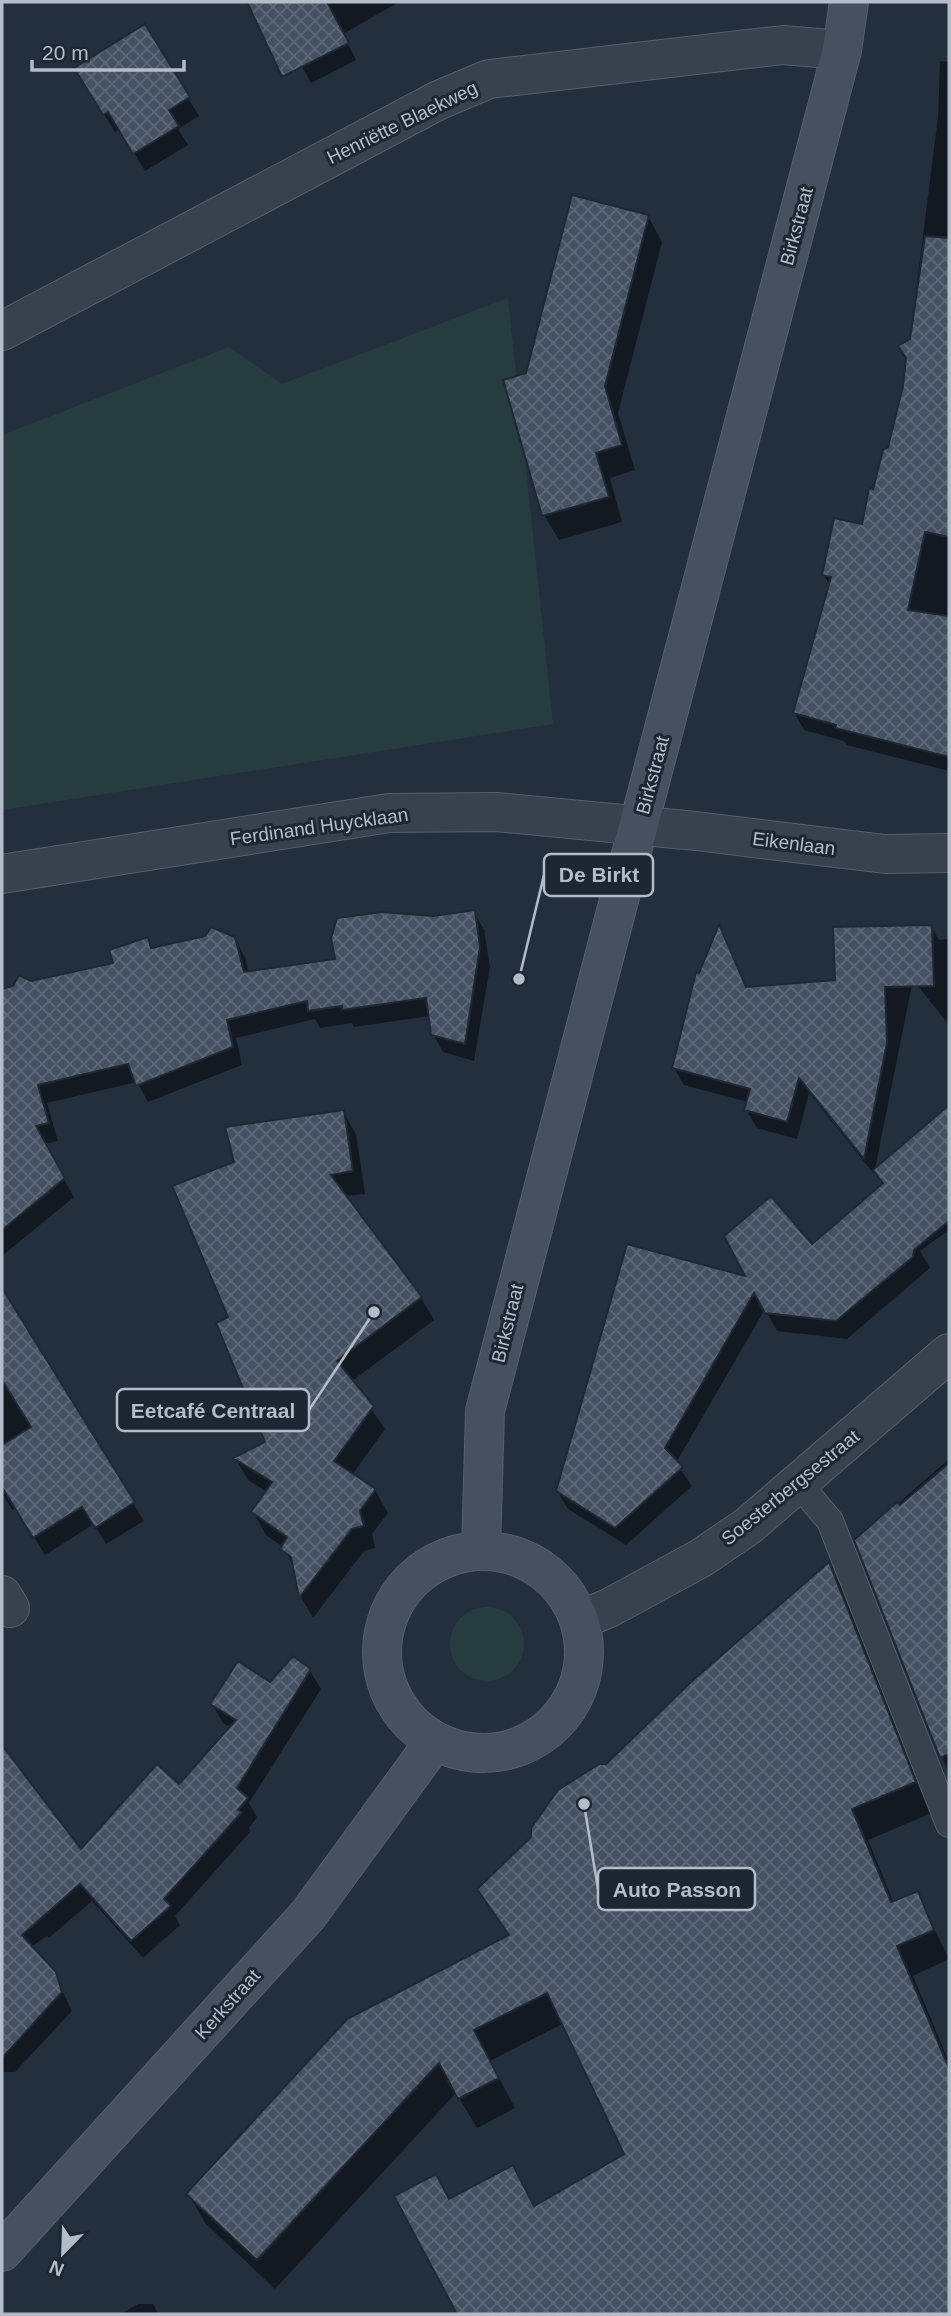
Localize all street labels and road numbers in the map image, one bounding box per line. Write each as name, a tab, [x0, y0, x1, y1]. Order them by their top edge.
street label: Henriëtte Blaekweg	[324, 77, 481, 168]
street label: Birkstraat	[776, 184, 817, 268]
street label: Birkstraat	[632, 733, 673, 817]
street label: Ferdinand Huycklaan	[229, 804, 409, 849]
street label: Eikenlaan	[751, 828, 837, 859]
street label: Birkstraat	[488, 1281, 528, 1365]
street label: Soesterbergsestraat	[717, 1425, 864, 1549]
street label: Kerkstraat	[191, 1965, 265, 2044]

